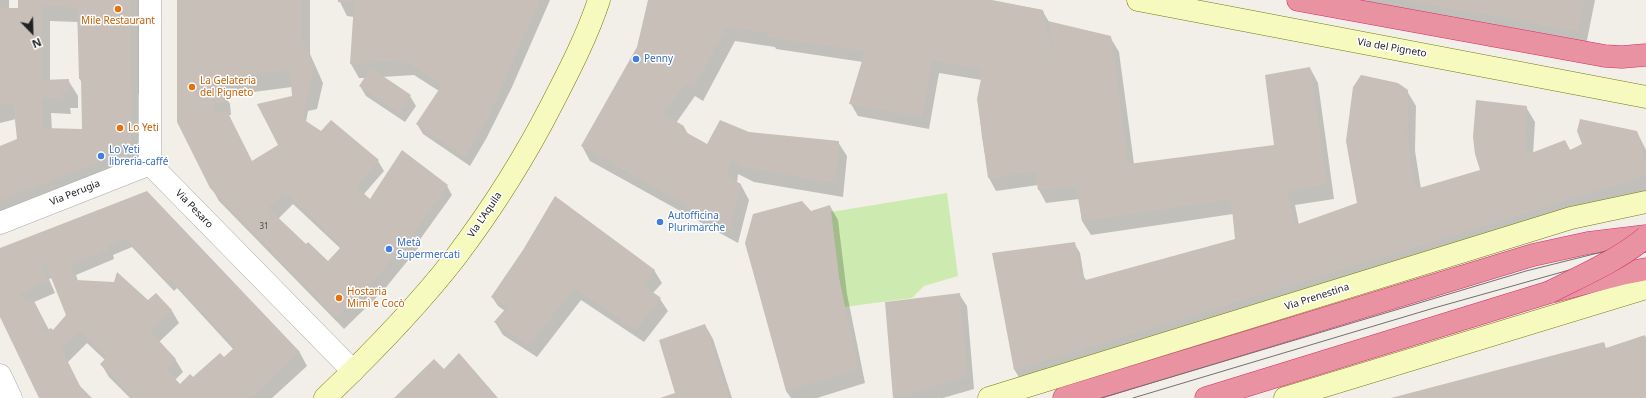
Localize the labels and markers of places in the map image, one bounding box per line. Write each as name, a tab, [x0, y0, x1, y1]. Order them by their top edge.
marker: Mile Restaurant	[113, 4, 123, 14]
place label: Mile Restaurant	[81, 15, 155, 27]
place label: Penny	[644, 53, 673, 65]
marker: Penny	[631, 54, 641, 64]
place label: La Gelateria del Pigneto	[200, 75, 256, 98]
marker: La Gelateria del Pigneto	[187, 82, 197, 92]
place label: Lo Yeti	[128, 122, 159, 134]
marker: Lo Yeti	[115, 123, 125, 133]
place label: Lo Yeti libreria-caffé	[109, 144, 168, 168]
marker: Lo Yeti libreria-caffé	[96, 151, 106, 161]
place label: Autofficina Plurimarche	[668, 210, 725, 234]
marker: Autofficina Plurimarche	[655, 217, 665, 227]
place label: Metà Supermercati	[397, 237, 460, 260]
marker: Metà Supermercati	[384, 244, 394, 254]
place label: Hostaria Mimì e Cocò	[347, 286, 405, 310]
marker: Hostaria Mimì e Cocò	[334, 293, 344, 303]

